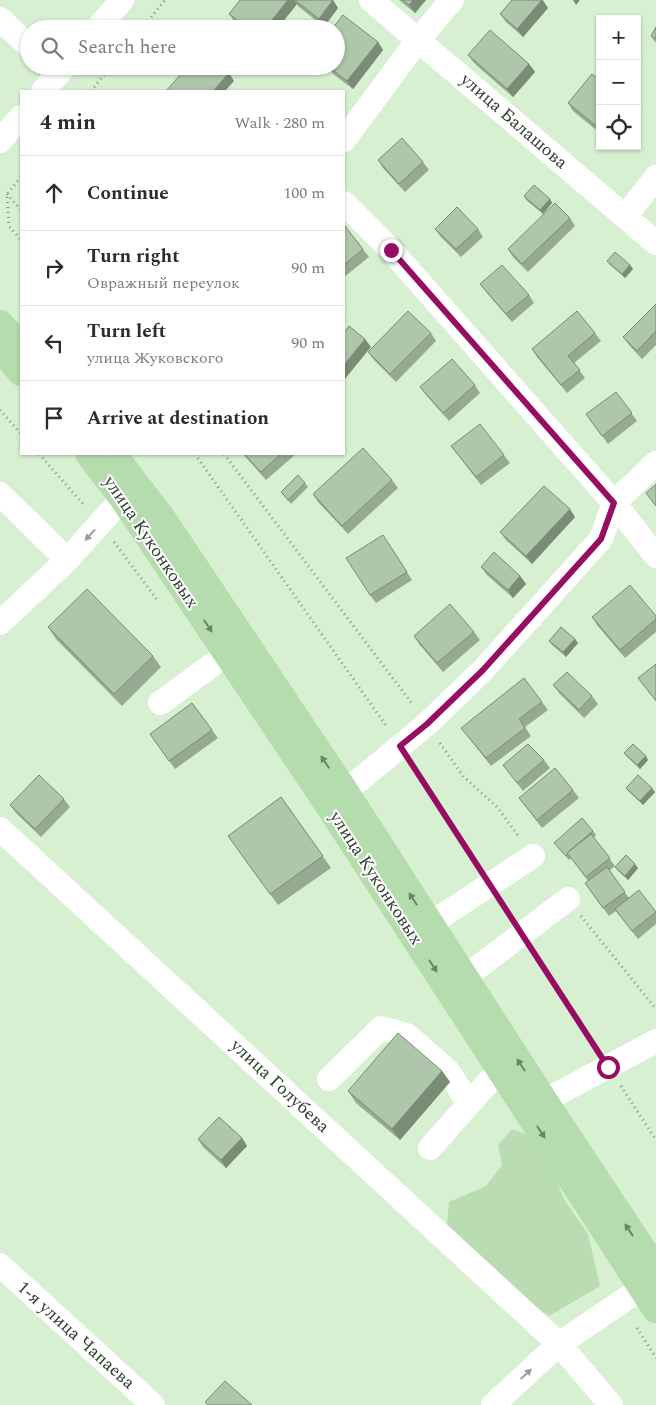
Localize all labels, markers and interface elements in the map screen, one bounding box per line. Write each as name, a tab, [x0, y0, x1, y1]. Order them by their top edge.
map controls	[596, 15, 641, 150]
button: +	[596, 15, 641, 60]
search box	[20, 20, 345, 75]
text: Search here	[78, 33, 177, 62]
icon: search	[38, 34, 66, 62]
button: −	[596, 60, 641, 105]
street label: улица Балашова	[453, 66, 574, 176]
button: locate	[596, 105, 641, 150]
text: 4 min	[40, 107, 96, 139]
text: Walk · 280 m	[234, 111, 325, 135]
icon: ahead	[40, 179, 68, 207]
text: Continue	[87, 179, 169, 208]
text: 100 m	[283, 181, 325, 205]
route end	[380, 239, 403, 262]
text: Turn right	[87, 242, 180, 271]
icon: right	[40, 254, 68, 282]
text: 90 m	[291, 256, 325, 280]
text: Овражный переулок	[87, 271, 240, 295]
text: Turn left	[87, 317, 166, 346]
icon: left	[40, 329, 68, 357]
text: 90 m	[291, 331, 325, 355]
text: улица Жуковского	[87, 346, 224, 370]
icon: arrive	[40, 404, 68, 432]
text: Arrive at destination	[87, 404, 269, 433]
street label: улица Куконковых	[96, 469, 205, 614]
one-way arrow	[84, 528, 96, 540]
one-way arrow	[204, 620, 213, 633]
one-way arrow	[320, 756, 330, 769]
street label: улица Куконковых	[322, 805, 429, 950]
one-way arrow	[409, 892, 418, 906]
one-way arrow	[428, 959, 438, 973]
street label: улица Голубева	[223, 1032, 336, 1139]
route start	[597, 1056, 620, 1079]
one-way arrow	[516, 1058, 526, 1071]
one-way arrow	[536, 1125, 546, 1138]
one-way arrow	[624, 1223, 634, 1236]
street label: 1-я улица Чапаева	[11, 1274, 141, 1396]
one-way arrow	[519, 1368, 531, 1380]

